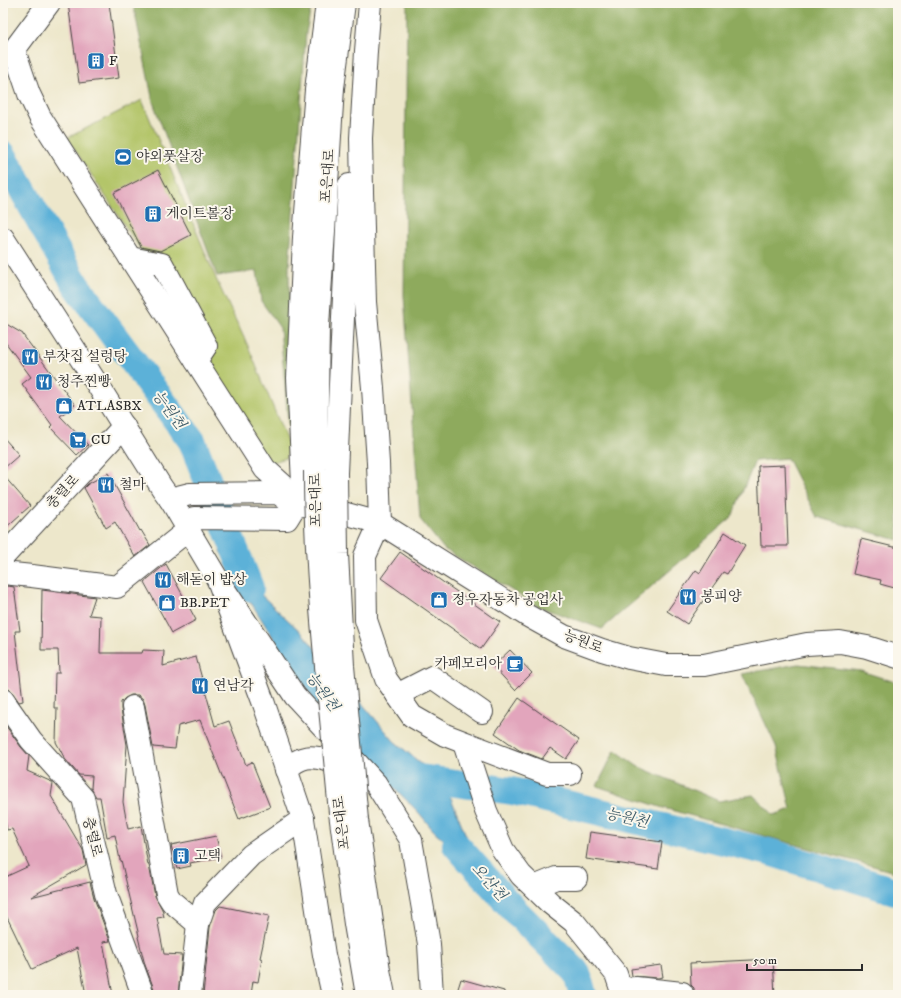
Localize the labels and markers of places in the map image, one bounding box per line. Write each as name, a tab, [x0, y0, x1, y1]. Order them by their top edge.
building icon: F	[86, 51, 106, 71]
place label: F	[109, 52, 118, 70]
sports icon: 야외풋살장	[113, 147, 133, 167]
place label: 야외풋살장	[136, 148, 204, 166]
building icon: 게이트볼장	[143, 204, 163, 224]
place label: 게이트볼장	[166, 205, 234, 223]
restaurant icon: 부잣집 설렁탕	[20, 347, 40, 367]
place label: 부잣집 설렁탕	[43, 348, 128, 366]
restaurant icon: 청주찐빵	[34, 372, 54, 392]
place label: 청주찐빵	[57, 373, 112, 391]
shop icon: ATLASBX	[54, 396, 74, 416]
place label: ATLASBX	[77, 397, 142, 415]
supermarket icon: CU	[68, 430, 88, 450]
place label: CU	[91, 431, 111, 449]
restaurant icon: 철마	[96, 475, 116, 495]
place label: 철마	[119, 476, 147, 494]
restaurant icon: 해돋이 밥상	[153, 570, 173, 590]
place label: 해돋이 밥상	[176, 571, 247, 589]
restaurant icon: 봉피양	[678, 587, 698, 607]
place label: 봉피양	[701, 588, 742, 606]
shop icon: 정우자동차 공업사	[429, 590, 449, 610]
place label: 정우자동차 공업사	[452, 591, 564, 609]
shop icon: BB.PET	[157, 593, 177, 613]
place label: BB.PET	[180, 594, 230, 612]
cafe icon: 카페모리아	[505, 654, 525, 674]
place label: 카페모리아	[434, 655, 502, 673]
restaurant icon: 연남각	[190, 676, 210, 696]
place label: 연남각	[213, 677, 254, 695]
building icon: 고택	[171, 846, 191, 866]
place label: 고택	[194, 847, 221, 865]

